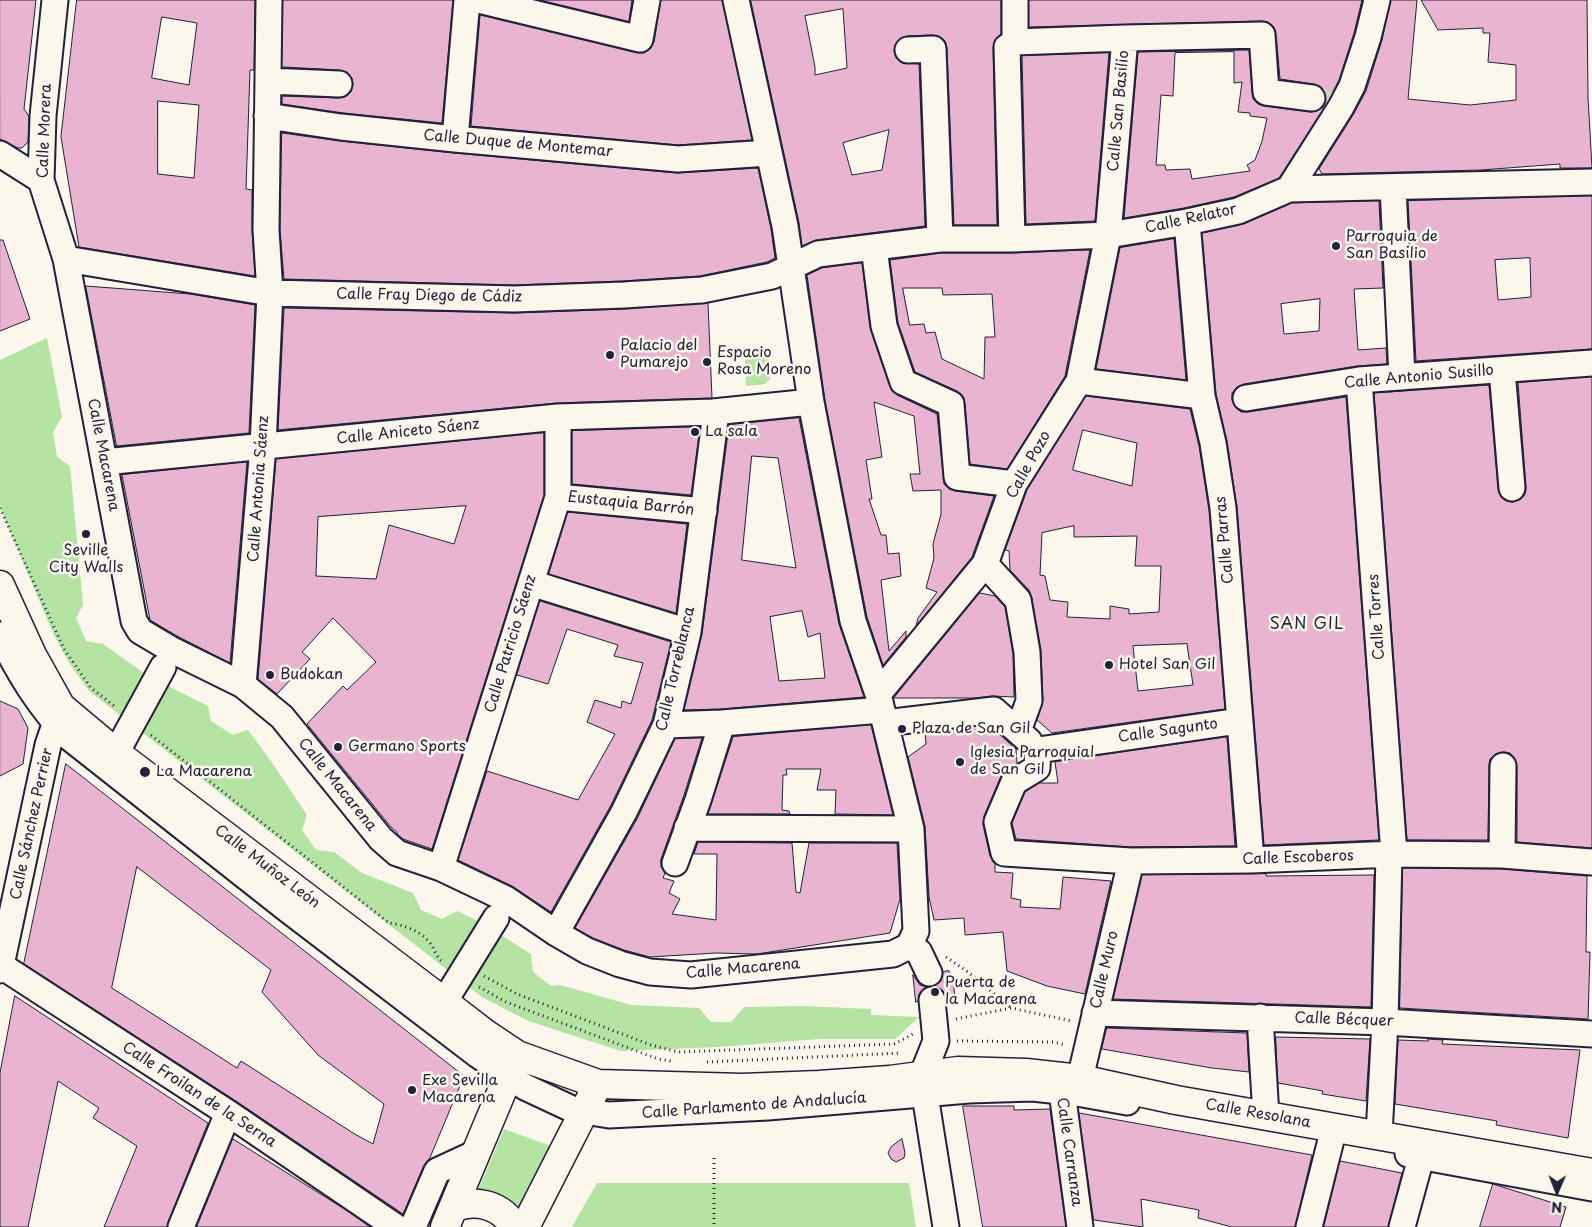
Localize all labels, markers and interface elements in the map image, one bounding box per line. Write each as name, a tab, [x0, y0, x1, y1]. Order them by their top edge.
street label: Calle San Basilio	[1105, 50, 1133, 172]
street label: Calle Morera	[34, 83, 56, 179]
street label: Calle Duque de Montemar	[423, 127, 613, 161]
street label: Calle Relator	[1144, 201, 1238, 237]
place label: Parroquia de San Basilio	[1346, 228, 1438, 263]
marker: Parroquia de San Basilio	[1330, 240, 1342, 252]
street label: Calle Fray Diego de Cádiz	[336, 285, 522, 307]
place label: Palacio del Pumarejo	[620, 337, 697, 372]
place label: Espacio Rosa Moreno	[717, 344, 811, 379]
marker: Palacio del Pumarejo	[604, 349, 616, 361]
marker: Espacio Rosa Moreno	[701, 356, 713, 368]
street label: Calle Antonio Susillo	[1343, 361, 1495, 393]
street label: Calle Macarena	[83, 397, 123, 513]
street label: Calle Antonia Sáenz	[245, 415, 273, 563]
street label: Calle Aniceto Sáenz	[336, 416, 480, 448]
place label: La sala	[705, 423, 758, 441]
marker: La sala	[689, 426, 701, 438]
street label: Calle Pozo	[1003, 428, 1055, 502]
street label: Eustaquia Barrón	[567, 488, 695, 520]
street label: Calle Parras	[1212, 495, 1238, 585]
marker: Seville City Walls	[80, 528, 92, 540]
place label: Seville City Walls	[49, 542, 123, 577]
street label: Calle Patricio Sáenz	[481, 573, 541, 715]
street label: Calle Torres	[1365, 573, 1389, 661]
street label: Calle Torreblanca	[653, 605, 699, 733]
district label: SAN GIL	[1269, 615, 1345, 635]
place label: Hotel San Gil	[1119, 656, 1215, 674]
marker: Hotel San Gil	[1103, 659, 1115, 671]
place label: Budokan	[280, 666, 343, 684]
marker: Budokan	[264, 669, 276, 681]
street label: Calle Sagunto	[1117, 715, 1219, 747]
place label: Plaza de San Gil	[912, 720, 1030, 738]
marker: Plaza de San Gil	[896, 723, 908, 735]
street label: Calle Macarena	[294, 735, 380, 835]
place label: Germano Sports	[348, 738, 466, 756]
marker: Germano Sports	[332, 741, 344, 753]
place label: Iglesia Parroquial de San Gil	[970, 744, 1094, 779]
street label: Calle Sánchez Perrier	[7, 746, 57, 902]
marker: Iglesia Parroquial de San Gil	[954, 756, 966, 768]
place label: La Macarena	[156, 763, 252, 781]
marker: La Macarena	[138, 765, 152, 779]
street label: Calle Muñoz León	[211, 822, 323, 912]
street label: Calle Escoberos	[1242, 847, 1354, 869]
street label: Calle Muro	[1087, 929, 1123, 1011]
street label: Calle Macarena	[685, 955, 801, 983]
place label: Puerta de la Macarena	[945, 974, 1036, 1009]
marker: Puerta de la Macarena	[929, 986, 941, 998]
street label: Calle Bécquer	[1294, 1009, 1394, 1031]
street label: Calle Froilan de la Serna	[119, 1038, 279, 1152]
place label: Exe Sevilla Macarena	[422, 1072, 498, 1107]
marker: Exe Sevilla Macarena	[406, 1084, 418, 1096]
street label: Calle Parlamento de Andalucía	[641, 1089, 867, 1123]
street label: Calle Resolana	[1204, 1096, 1312, 1132]
street label: Calle Carranza	[1052, 1097, 1086, 1207]
north arrow	[1532, 1167, 1582, 1217]
text: N	[1551, 1197, 1562, 1218]

